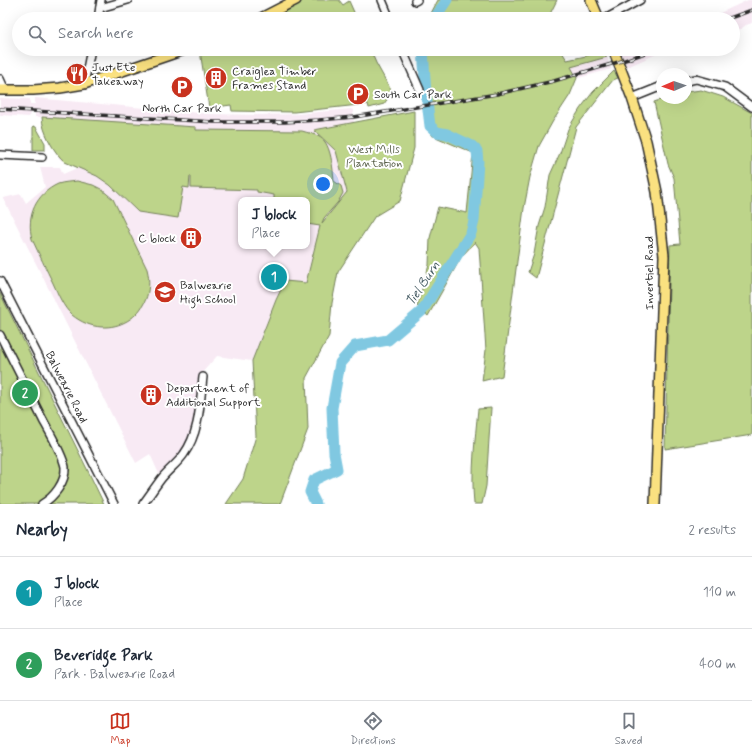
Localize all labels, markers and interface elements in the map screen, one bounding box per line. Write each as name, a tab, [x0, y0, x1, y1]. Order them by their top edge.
search box	[12, 12, 740, 56]
icon: search	[26, 23, 48, 45]
text: Search here	[58, 24, 134, 44]
place label: Just Ete Takeaway	[92, 60, 144, 90]
restaurant icon: Just Ete Takeaway	[64, 61, 90, 87]
place label: Craiglea Timber Frames Stand	[232, 64, 317, 94]
building icon: Craiglea Timber Frames Stand	[203, 65, 229, 91]
north arrow	[656, 68, 692, 104]
parking icon: North Car Park	[169, 74, 195, 100]
parking icon: South Car Park	[345, 81, 371, 107]
place label: South Car Park	[374, 87, 452, 103]
place label: North Car Park	[142, 101, 222, 117]
park label: West Mills Plantation	[346, 142, 402, 172]
your location	[313, 174, 333, 194]
popup	[238, 197, 310, 249]
text: J block	[251, 205, 297, 225]
building icon: C block	[178, 225, 204, 251]
text: Place	[251, 225, 280, 242]
place label: C block	[138, 231, 176, 247]
street label: Invertiel Road	[642, 236, 658, 310]
water label: Tiel Burn	[402, 258, 444, 309]
pin: 1	[261, 262, 287, 292]
place label: Balwearie High School	[180, 278, 236, 309]
school or university icon: Balwearie High School	[152, 279, 178, 305]
street label: Balwearie Road	[41, 349, 91, 426]
pin: 2	[12, 378, 38, 408]
place label: Department of Additional Support	[166, 381, 260, 411]
building icon: Department of Additional Support	[138, 382, 164, 408]
text: Nearby	[16, 519, 68, 541]
text: 2 results	[689, 522, 736, 539]
text: J block	[54, 574, 99, 594]
text: 1	[26, 584, 32, 601]
text: 110 m	[703, 584, 736, 601]
text: Place	[54, 594, 83, 611]
text: Beveridge Park	[54, 646, 153, 666]
text: 2	[26, 656, 32, 673]
text: 400 m	[699, 656, 736, 673]
text: Park · Balwearie Road	[54, 666, 175, 683]
tab: Map	[109, 710, 131, 748]
tab: Directions	[350, 710, 396, 748]
tab: Saved	[615, 710, 642, 748]

